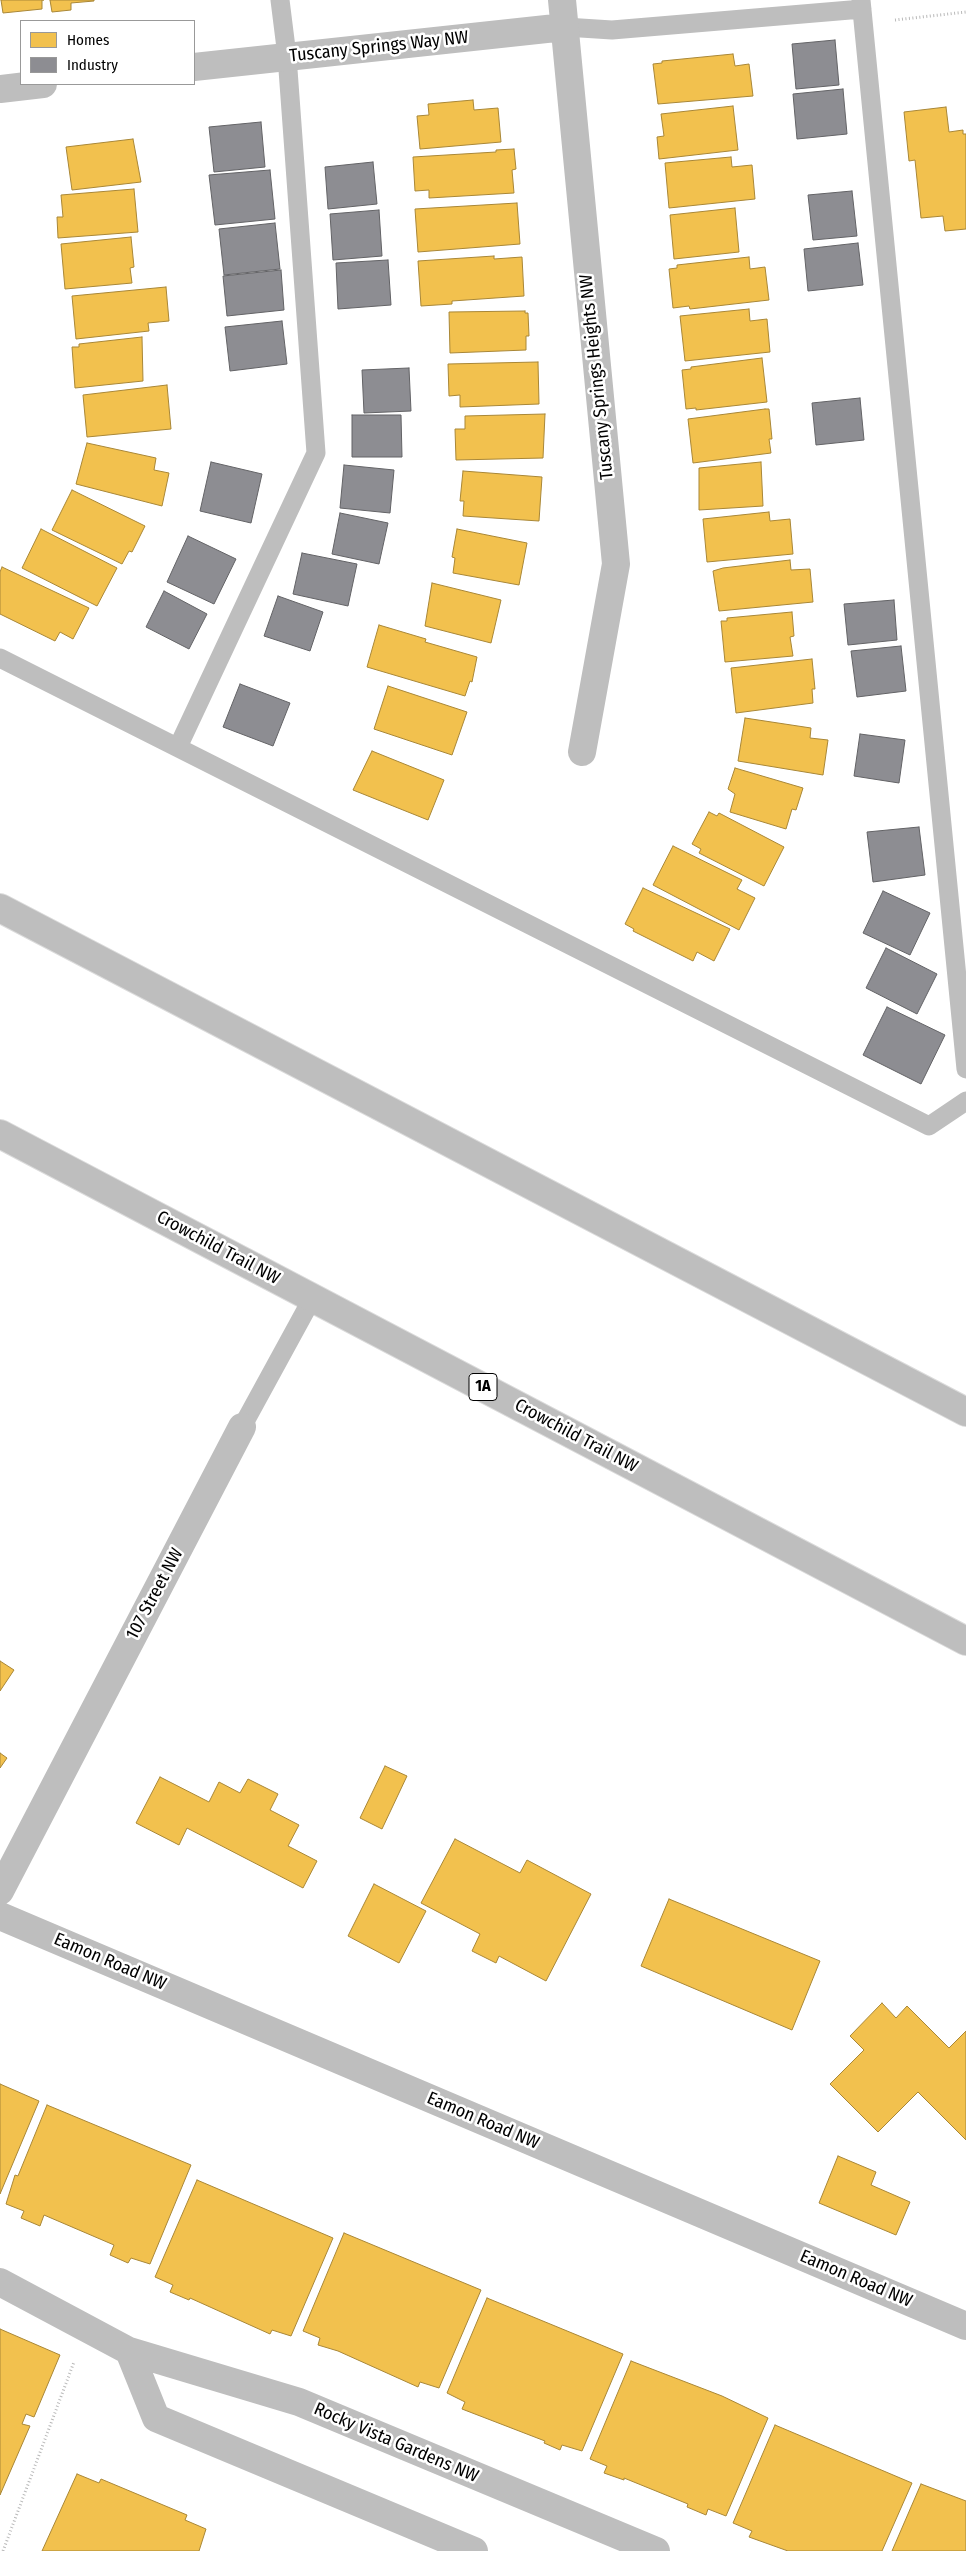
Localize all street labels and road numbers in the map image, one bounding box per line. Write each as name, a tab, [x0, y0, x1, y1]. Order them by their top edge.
street label: Tuscany Springs Way NW	[288, 27, 470, 67]
street label: Tuscany Springs Heights NW	[575, 273, 619, 481]
street label: Crowchild Trail NW	[153, 1206, 283, 1290]
road number: 1A	[469, 1374, 497, 1400]
street label: Crowchild Trail NW	[511, 1394, 641, 1478]
street label: 107 Street NW	[122, 1545, 188, 1643]
street label: Eamon Road NW	[51, 1929, 169, 1995]
street label: Eamon Road NW	[424, 2088, 542, 2154]
street label: Eamon Road NW	[797, 2246, 915, 2312]
street label: Rocky Vista Gardens NW	[310, 2399, 482, 2487]

